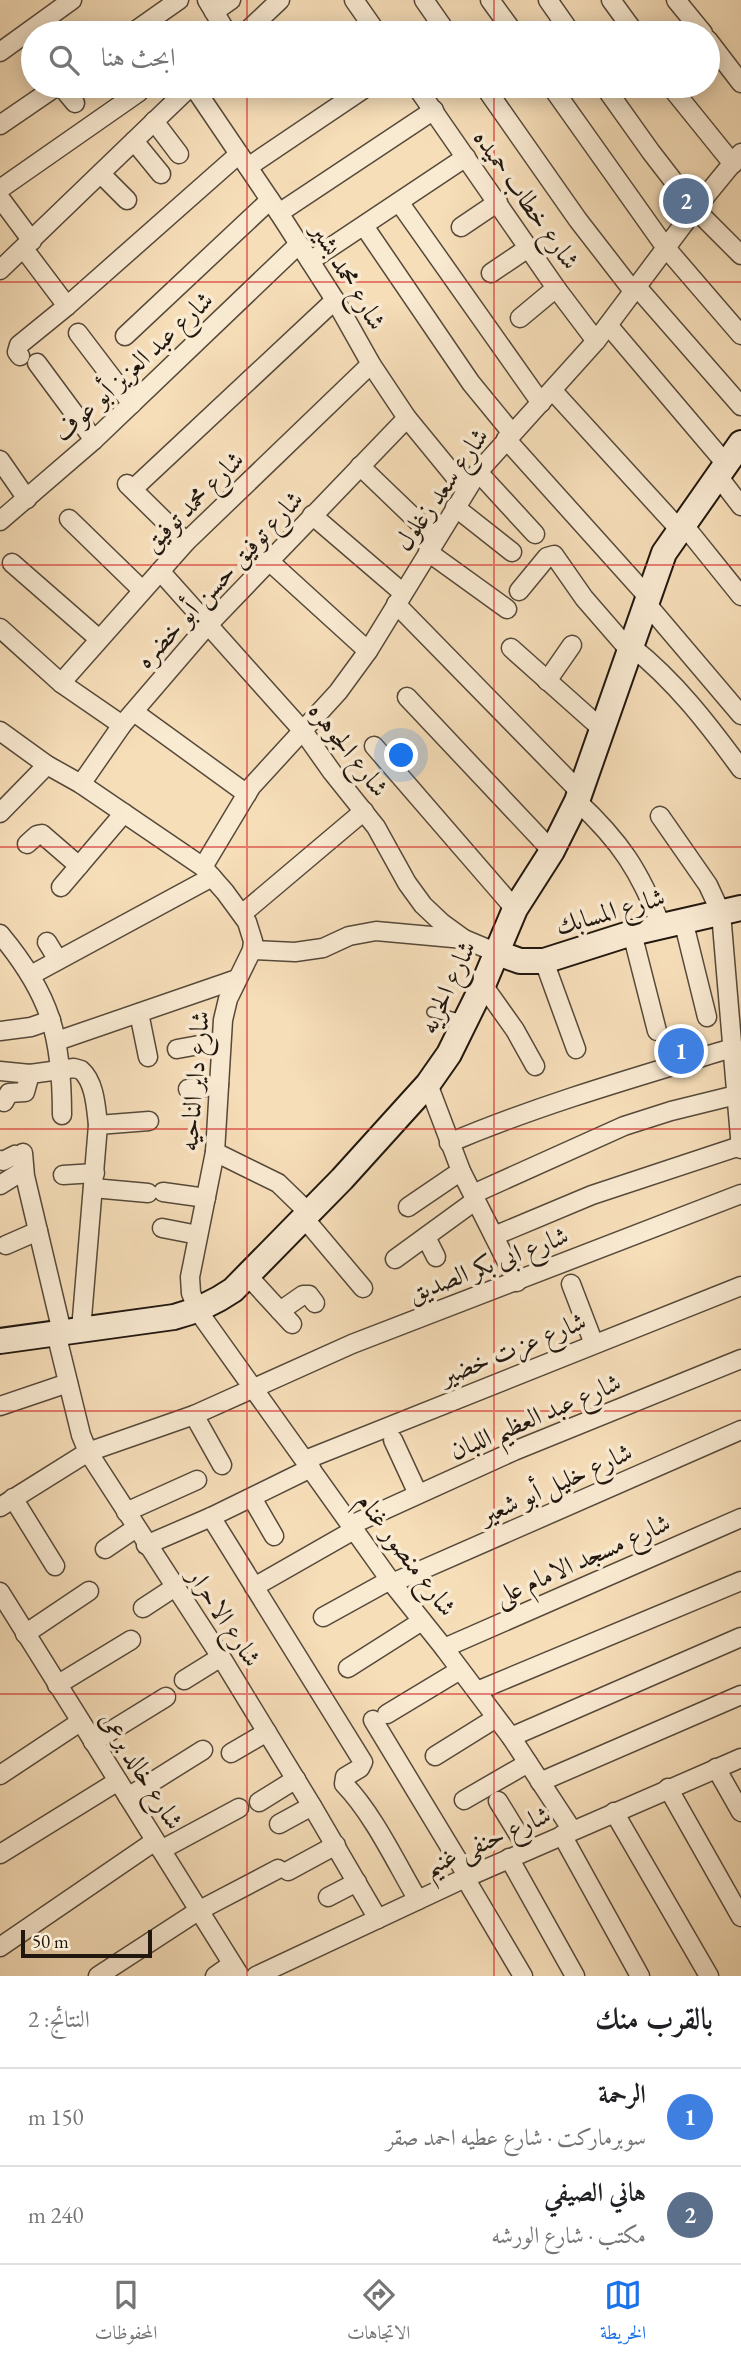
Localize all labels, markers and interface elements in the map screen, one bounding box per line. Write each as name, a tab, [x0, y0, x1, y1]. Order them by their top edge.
search box	[21, 21, 720, 98]
text: ابحث هنا	[101, 40, 176, 74]
icon: search	[45, 41, 83, 79]
street label: شارع خطاب حميده	[462, 122, 588, 279]
pin: 2	[663, 175, 709, 227]
street label: شارع محمد بشير	[298, 213, 394, 339]
street label: شارع عبد العزيز أبو عوف	[46, 283, 224, 453]
street label: شارع سعد زغلول	[386, 421, 500, 560]
street label: شارع محمد توفيق	[135, 443, 255, 563]
street label: شارع توفيق حسن أبو خضره	[128, 483, 314, 679]
street label: شارع الجوهره	[297, 695, 397, 807]
your location	[384, 738, 418, 772]
street label: شارع المسابك	[551, 879, 670, 948]
street label: شارع الحريه	[411, 935, 488, 1041]
street label: شارع داير الناحيه	[171, 1009, 222, 1153]
pin: 1	[658, 1025, 704, 1077]
street label: شارع ابى بكر الصديق	[403, 1218, 575, 1315]
street label: شارع عزت خضير	[432, 1303, 593, 1398]
street label: شارع عبد العظيم اللبان	[444, 1365, 629, 1476]
street label: شارع خليل أبو شعير	[472, 1434, 640, 1538]
street label: شارع منصور غنام	[345, 1485, 465, 1626]
street label: شارع مسجد الامام على	[489, 1505, 678, 1619]
street label: شارع الاحرار	[175, 1558, 270, 1676]
street label: شارع خالد برعى	[88, 1704, 192, 1838]
street label: شارع حنفى غنيم	[418, 1797, 560, 1891]
scale bar	[21, 1927, 152, 1959]
text: 50 m	[32, 1929, 69, 1954]
text: بالقرب منك	[595, 1999, 713, 2038]
text: النتائج: 2	[28, 2004, 90, 2034]
text: الرحمة	[598, 2077, 646, 2111]
text: 150 m	[28, 2102, 84, 2132]
text: 1	[684, 2102, 696, 2132]
text: سوبرماركت · شارع عطيه احمد صقر	[386, 2122, 646, 2152]
text: هاني الصيفي	[544, 2175, 646, 2209]
text: 240 m	[28, 2200, 84, 2230]
text: 2	[684, 2200, 696, 2230]
text: مكتب · شارع الورشه	[491, 2220, 646, 2250]
tab: المحفوظات	[95, 2276, 157, 2351]
tab: الاتجاهات	[347, 2276, 410, 2351]
tab: الخريطة	[600, 2276, 646, 2351]

